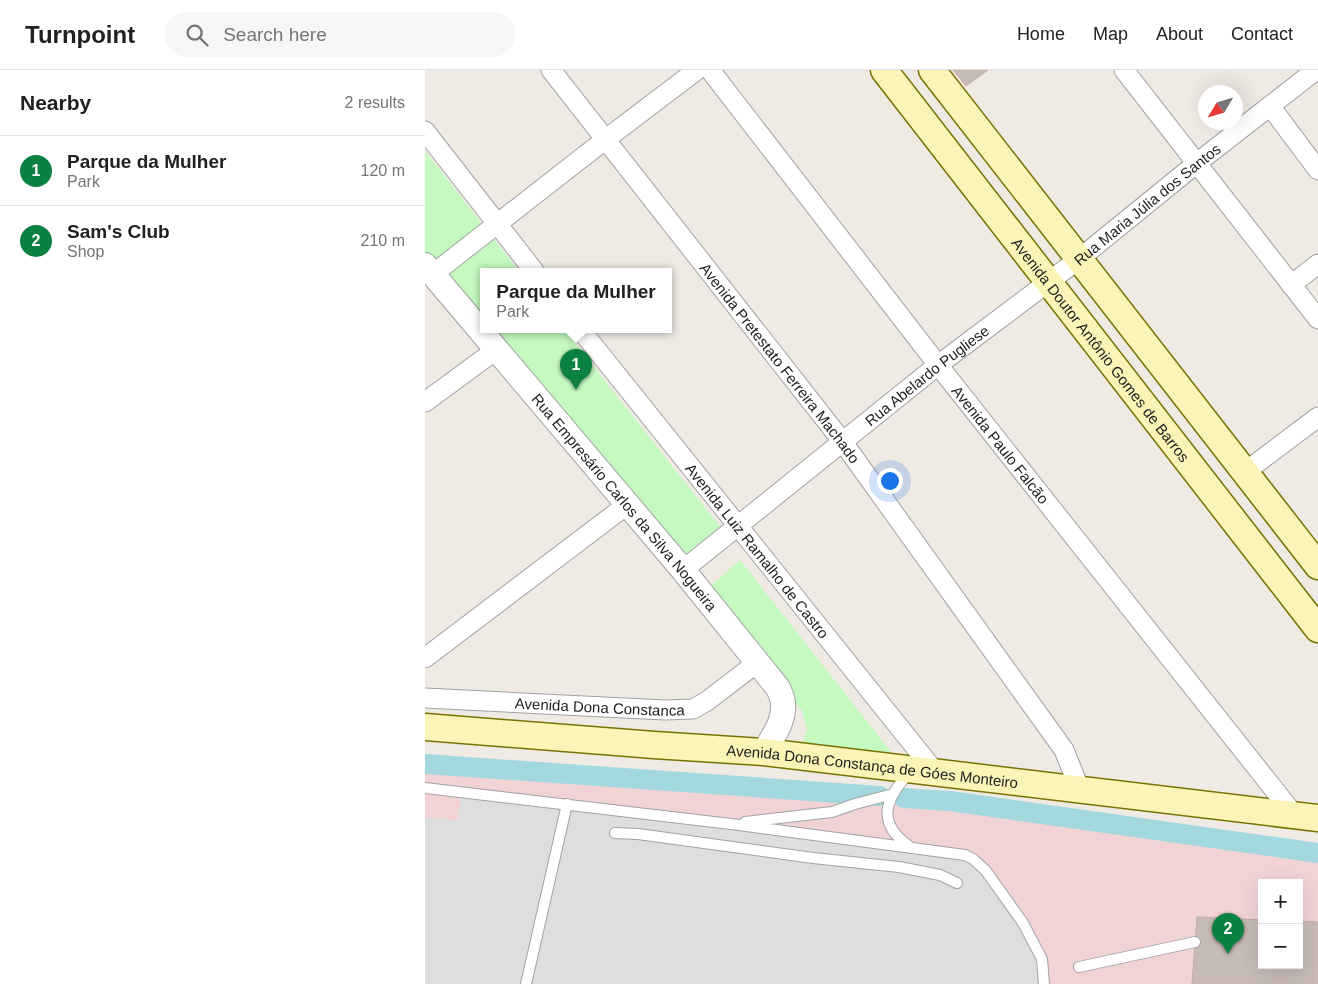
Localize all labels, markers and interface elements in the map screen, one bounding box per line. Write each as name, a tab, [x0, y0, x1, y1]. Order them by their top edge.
search box	[165, 12, 515, 57]
text: Turnpoint	[25, 21, 135, 48]
icon: search	[183, 21, 211, 49]
text: Search here	[223, 24, 327, 45]
text: Home	[1017, 24, 1065, 44]
text: Map	[1093, 24, 1128, 44]
text: About	[1156, 24, 1203, 44]
text: Contact	[1231, 24, 1293, 44]
north arrow	[1198, 85, 1243, 130]
text: Nearby	[20, 91, 91, 114]
text: 2 results	[345, 94, 405, 111]
street label: Rua Maria Júlia dos Santos	[1070, 140, 1224, 268]
text: Parque da Mulher	[67, 151, 226, 172]
text: 1	[32, 162, 40, 179]
text: 120 m	[361, 162, 405, 179]
text: Park	[67, 173, 100, 190]
text: Sam's Club	[67, 221, 170, 242]
text: 2	[32, 232, 40, 249]
text: 210 m	[361, 232, 405, 249]
street label: Avenida Doutor Antônio Gomes de Barros	[1009, 234, 1193, 465]
text: Shop	[67, 243, 104, 260]
street label: Avenida Pretestato Ferreira Machado	[697, 259, 864, 466]
popup	[480, 268, 672, 333]
text: Parque da Mulher	[496, 281, 656, 302]
text: Park	[496, 303, 529, 320]
street label: Rua Abelardo Pugliese	[861, 321, 992, 429]
pin: 1	[560, 349, 592, 390]
street label: Avenida Paulo Falcão	[949, 382, 1053, 507]
street label: Rua Empresário Carlos da Silva Nogueira	[529, 390, 721, 615]
street label: Avenida Luiz Ramalho de Castro	[682, 460, 833, 641]
your location	[877, 468, 903, 494]
street label: Avenida Dona Constanca	[515, 694, 686, 719]
street label: Avenida Dona Constança de Góes Monteiro	[726, 741, 1019, 791]
map controls	[1258, 879, 1303, 969]
button: +	[1258, 879, 1303, 924]
pin: 2	[1212, 913, 1244, 954]
button: −	[1258, 924, 1303, 969]

